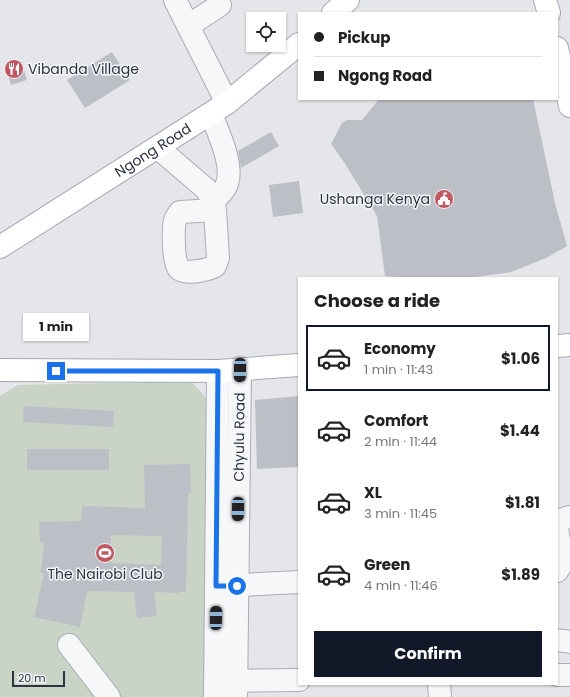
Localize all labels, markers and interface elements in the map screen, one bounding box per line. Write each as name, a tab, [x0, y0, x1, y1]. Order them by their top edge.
map controls	[246, 12, 286, 52]
button: locate	[246, 12, 286, 52]
text: Pickup	[338, 27, 390, 48]
restaurant icon: Vibanda Village	[3, 58, 25, 80]
place label: Vibanda Village	[28, 59, 139, 79]
text: Ngong Road	[338, 65, 432, 86]
street label: Ngong Road	[111, 118, 195, 182]
public building icon: Ushanga Kenya	[433, 188, 455, 210]
place label: Ushanga Kenya	[320, 189, 430, 209]
text: Choose a ride	[314, 288, 440, 313]
callout: 1 min	[23, 313, 89, 341]
text: 1 min	[39, 317, 73, 336]
text: Economy	[364, 338, 436, 359]
icon: car	[316, 340, 352, 376]
text: $1.06	[501, 348, 540, 369]
car	[234, 358, 246, 382]
text: 1 min · 11:43	[364, 360, 433, 379]
route end	[47, 362, 65, 380]
street label: Chyulu Road	[229, 392, 250, 482]
text: Comfort	[364, 410, 428, 431]
icon: car	[316, 412, 352, 448]
text: $1.44	[500, 420, 540, 441]
text: 2 min · 11:44	[364, 432, 437, 451]
text: XL	[364, 482, 382, 503]
icon: car	[316, 484, 352, 520]
text: $1.81	[505, 492, 540, 513]
car	[232, 497, 244, 521]
text: 3 min · 11:45	[364, 504, 437, 523]
sports icon: The Nairobi Club	[94, 542, 116, 564]
text: Green	[364, 554, 410, 575]
icon: car	[316, 556, 352, 592]
place label: The Nairobi Club	[47, 564, 163, 584]
text: $1.89	[501, 564, 540, 585]
text: 4 min · 11:46	[364, 576, 438, 595]
route start	[228, 577, 246, 595]
car	[210, 606, 222, 630]
button: Confirm	[314, 631, 542, 677]
scale bar	[12, 669, 65, 688]
text: 20 m	[18, 670, 46, 686]

